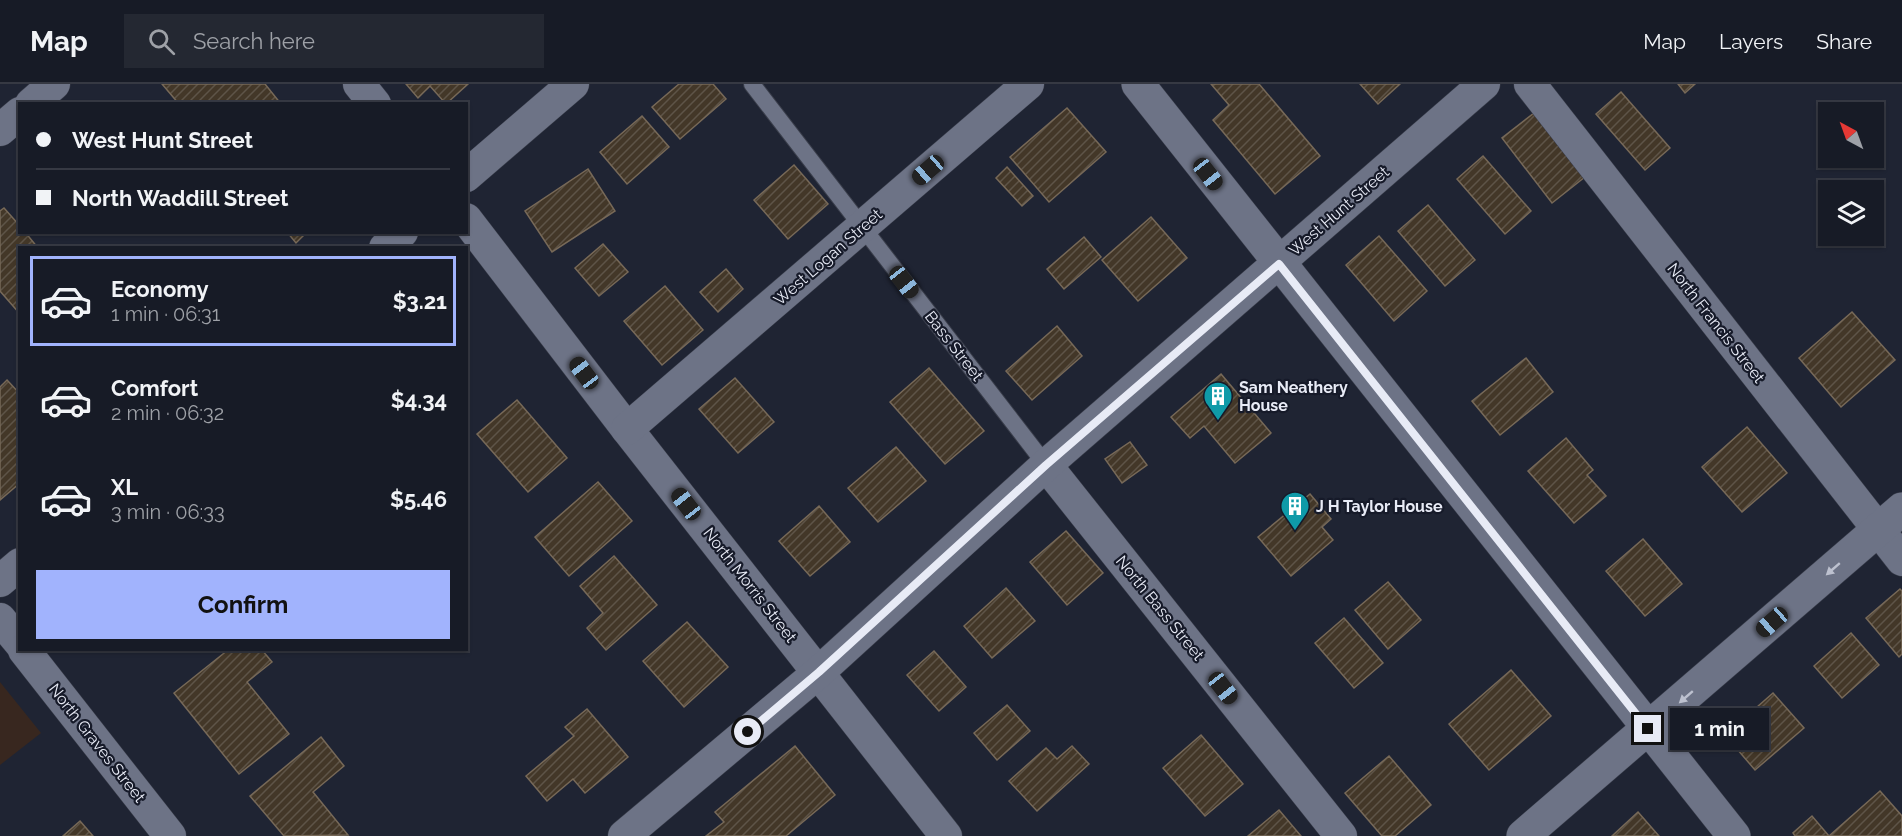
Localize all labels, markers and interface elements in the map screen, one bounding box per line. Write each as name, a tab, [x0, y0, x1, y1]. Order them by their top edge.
search box	[124, 14, 544, 68]
text: Map	[30, 25, 88, 58]
icon: search	[145, 25, 178, 58]
text: Search here	[193, 28, 315, 54]
text: Map	[1643, 29, 1686, 54]
text: Layers	[1719, 29, 1783, 54]
text: Share	[1816, 29, 1872, 54]
north arrow	[1818, 102, 1884, 168]
map controls	[1818, 102, 1884, 246]
text: West Hunt Street	[72, 127, 253, 153]
car	[909, 151, 947, 189]
car	[1190, 154, 1226, 194]
street label: West Hunt Street	[1285, 162, 1393, 260]
button: layers	[1818, 180, 1884, 246]
text: North Waddill Street	[72, 185, 289, 211]
street label: West Logan Street	[770, 204, 887, 309]
street label: North Francis Street	[1663, 259, 1769, 387]
car	[886, 262, 922, 302]
icon: car	[39, 274, 93, 328]
text: Economy	[111, 276, 209, 302]
text: $3.21	[393, 288, 447, 314]
text: 1 min · 06:31	[111, 302, 220, 326]
street label: Bass Street	[921, 307, 988, 385]
car	[566, 353, 602, 393]
icon: car	[39, 373, 93, 427]
text: Comfort	[111, 375, 198, 401]
place label: Sam Neathery House	[1239, 378, 1348, 415]
building icon: Sam Neathery House	[1202, 380, 1234, 422]
text: $4.34	[391, 387, 447, 413]
text: 2 min · 06:32	[111, 401, 224, 425]
icon: car	[39, 472, 93, 526]
text: XL	[111, 474, 138, 500]
car	[668, 484, 704, 524]
text: $5.46	[390, 486, 447, 512]
building icon: J H Taylor House	[1279, 490, 1311, 532]
place label: J H Taylor House	[1316, 497, 1443, 516]
text: 3 min · 06:33	[111, 500, 225, 524]
street label: North Morris Street	[699, 524, 801, 647]
street label: North Bass Street	[1112, 552, 1208, 665]
one-way arrow	[1825, 562, 1841, 575]
button: Confirm	[36, 570, 450, 639]
car	[1753, 603, 1791, 641]
car	[1205, 668, 1241, 708]
street label: North Graves Street	[45, 680, 150, 807]
one-way arrow	[1678, 690, 1694, 703]
callout: 1 min	[1669, 708, 1768, 750]
route end	[1634, 715, 1661, 742]
text: 1 min	[1694, 717, 1745, 741]
route start	[734, 718, 761, 745]

